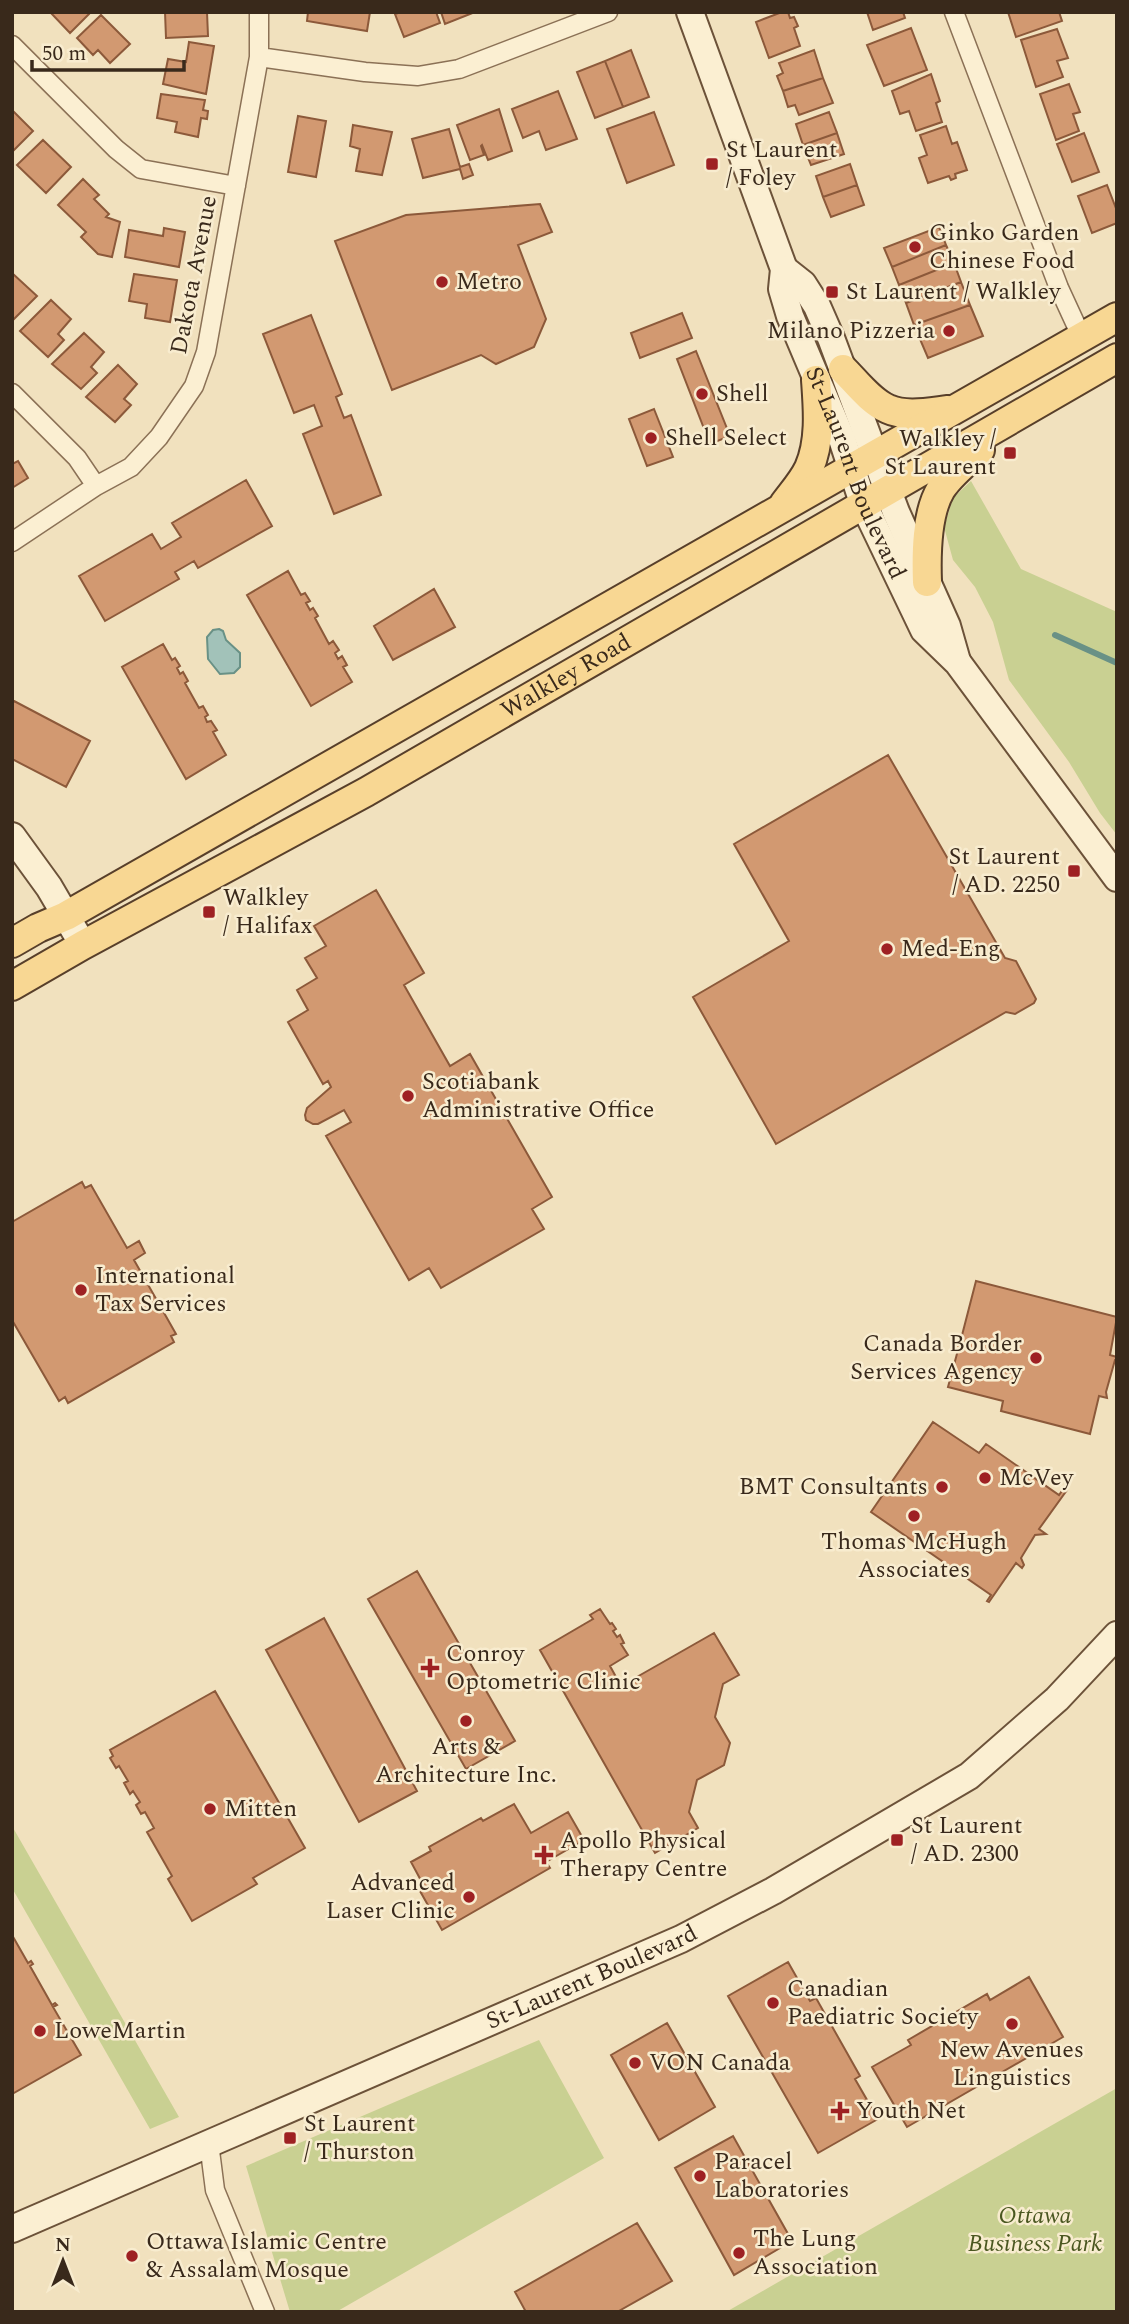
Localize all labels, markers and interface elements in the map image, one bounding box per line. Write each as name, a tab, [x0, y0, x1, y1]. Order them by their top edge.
scale bar	[32, 28, 184, 72]
text: 50 m	[42, 38, 86, 70]
place label: St Laurent / Foley	[726, 132, 837, 196]
marker: St Laurent / Foley	[704, 156, 720, 172]
street label: Dakota Avenue	[161, 192, 227, 358]
place label: Ginko Garden Chinese Food	[929, 215, 1080, 279]
marker: Ginko Garden Chinese Food	[907, 239, 923, 255]
place label: Metro	[456, 264, 522, 300]
marker: Metro	[434, 274, 450, 290]
place label: St Laurent / Walkley	[846, 274, 1062, 310]
marker: St Laurent / Walkley	[824, 284, 840, 300]
place label: Milano Pizzeria	[767, 313, 935, 349]
marker: Milano Pizzeria	[941, 323, 957, 339]
street label: St-Laurent Boulevard	[795, 361, 915, 586]
place label: Shell	[716, 376, 768, 412]
marker: Shell	[694, 386, 710, 402]
place label: Shell Select	[665, 420, 787, 456]
place label: Walkley / St Laurent	[885, 421, 996, 485]
marker: Shell Select	[643, 430, 659, 446]
marker: Walkley / St Laurent	[1002, 445, 1018, 461]
street label: Walkley Road	[494, 624, 638, 728]
place label: St Laurent / AD. 2250	[949, 839, 1060, 903]
marker: St Laurent / AD. 2250	[1066, 863, 1082, 879]
place label: Walkley / Halifax	[223, 880, 312, 944]
marker: Walkley / Halifax	[201, 904, 217, 920]
place label: Med-Eng	[901, 931, 1001, 967]
marker: Med-Eng	[879, 941, 895, 957]
place label: Scotiabank Administrative Office	[422, 1064, 655, 1128]
marker: Scotiabank Administrative Office	[400, 1088, 416, 1104]
place label: International Tax Services	[95, 1258, 235, 1322]
marker: International Tax Services	[73, 1282, 89, 1298]
place label: Canada Border Services Agency	[850, 1326, 1023, 1390]
marker: Canada Border Services Agency	[1028, 1350, 1044, 1366]
place label: McVey	[999, 1460, 1075, 1496]
place label: BMT Consultants	[739, 1469, 928, 1505]
marker: McVey	[977, 1470, 993, 1486]
marker: BMT Consultants	[934, 1479, 950, 1495]
marker: Thomas McHugh Associates	[906, 1508, 922, 1524]
place label: Thomas McHugh Associates	[821, 1524, 1007, 1588]
place label: Conroy Optometric Clinic	[446, 1636, 641, 1700]
marker: Conroy Optometric Clinic	[420, 1658, 440, 1678]
marker: Arts & Architecture Inc.	[458, 1713, 474, 1729]
place label: Arts & Architecture Inc.	[375, 1729, 557, 1793]
place label: Mitten	[224, 1791, 297, 1827]
marker: Mitten	[202, 1801, 218, 1817]
place label: St Laurent / AD. 2300	[911, 1808, 1022, 1872]
place label: Apollo Physical Therapy Centre	[560, 1823, 727, 1887]
marker: St Laurent / AD. 2300	[889, 1832, 905, 1848]
marker: Apollo Physical Therapy Centre	[534, 1845, 554, 1865]
place label: Advanced Laser Clinic	[326, 1865, 455, 1929]
marker: Advanced Laser Clinic	[461, 1889, 477, 1905]
street label: St-Laurent Boulevard	[480, 1915, 704, 2039]
place label: Canadian Paediatric Society	[787, 1971, 980, 2035]
marker: Canadian Paediatric Society	[765, 1995, 781, 2011]
place label: LoweMartin	[54, 2013, 186, 2049]
marker: New Avenues Linguistics	[1004, 2016, 1020, 2032]
marker: LoweMartin	[32, 2023, 48, 2039]
place label: New Avenues Linguistics	[940, 2032, 1084, 2096]
place label: VON Canada	[649, 2045, 791, 2081]
marker: VON Canada	[627, 2055, 643, 2071]
place label: Youth Net	[856, 2093, 966, 2129]
marker: Youth Net	[830, 2101, 850, 2121]
place label: St Laurent / Thurston	[304, 2106, 415, 2170]
marker: St Laurent / Thurston	[282, 2130, 298, 2146]
place label: Paracel Laboratories	[714, 2144, 849, 2208]
marker: Paracel Laboratories	[692, 2168, 708, 2184]
park label: Ottawa Business Park	[968, 2198, 1102, 2262]
place label: The Lung Association	[753, 2221, 878, 2285]
place label: Ottawa Islamic Centre & Assalam Mosque	[146, 2224, 387, 2288]
north arrow	[28, 2226, 98, 2296]
text: N	[55, 2231, 71, 2260]
marker: The Lung Association	[731, 2245, 747, 2261]
marker: Ottawa Islamic Centre & Assalam Mosque	[124, 2248, 140, 2264]

